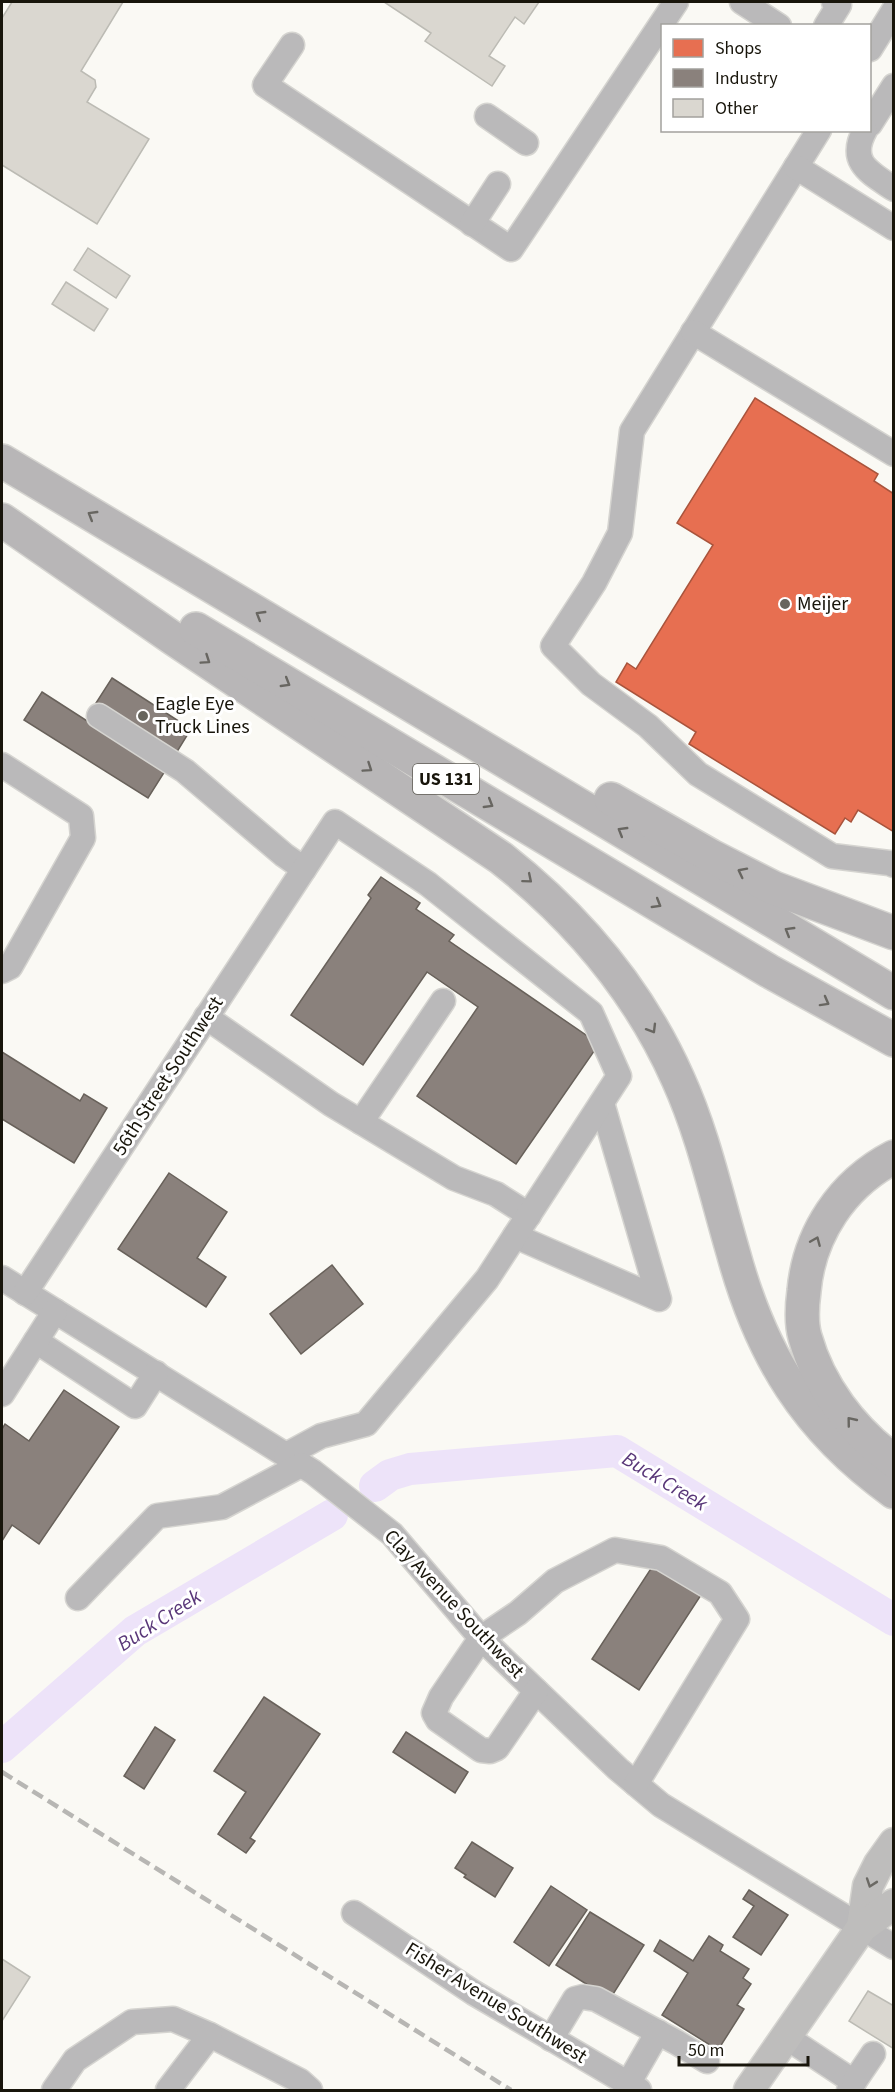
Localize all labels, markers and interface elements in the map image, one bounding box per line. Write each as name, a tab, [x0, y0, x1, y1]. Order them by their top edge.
legend	[661, 24, 871, 132]
text: Shops	[715, 36, 762, 61]
text: Industry	[715, 66, 778, 91]
text: Other	[715, 96, 759, 121]
one-way arrow	[88, 511, 98, 523]
place label: Meijer	[797, 590, 848, 618]
marker: Meijer	[778, 597, 792, 611]
one-way arrow	[256, 611, 266, 622]
one-way arrow	[199, 653, 210, 664]
one-way arrow	[280, 675, 290, 687]
place label: Eagle Eye Truck Lines	[155, 690, 250, 741]
marker: Eagle Eye Truck Lines	[136, 709, 150, 723]
one-way arrow	[361, 761, 372, 772]
road number: US 131	[413, 764, 479, 794]
one-way arrow	[483, 797, 493, 809]
one-way arrow	[618, 827, 628, 838]
one-way arrow	[738, 868, 748, 879]
one-way arrow	[521, 872, 532, 883]
one-way arrow	[651, 897, 661, 908]
one-way arrow	[785, 927, 795, 939]
street label: 56th Street Southwest	[106, 991, 230, 1161]
one-way arrow	[819, 995, 829, 1006]
one-way arrow	[645, 1023, 656, 1033]
one-way arrow	[809, 1236, 821, 1247]
one-way arrow	[848, 1417, 859, 1428]
water label: Buck Creek	[617, 1444, 714, 1519]
street label: Clay Avenue Southwest	[377, 1523, 531, 1685]
water label: Buck Creek	[111, 1581, 208, 1658]
one-way arrow	[865, 1877, 878, 1888]
street label: Fisher Avenue Southwest	[400, 1936, 592, 2071]
scale bar	[679, 2029, 808, 2067]
text: 50 m	[688, 2038, 724, 2063]

